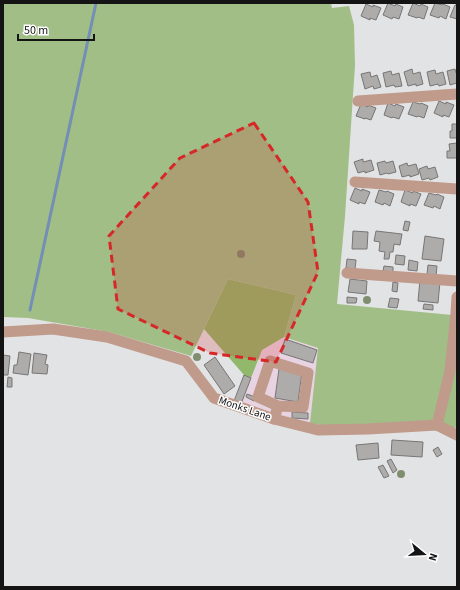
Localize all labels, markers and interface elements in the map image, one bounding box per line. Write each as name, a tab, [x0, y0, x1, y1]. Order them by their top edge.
scale bar	[18, 16, 94, 42]
text: 50 m	[24, 22, 48, 39]
street label: Monks Lane	[217, 392, 274, 425]
north arrow	[404, 534, 444, 574]
text: N	[425, 551, 441, 563]

